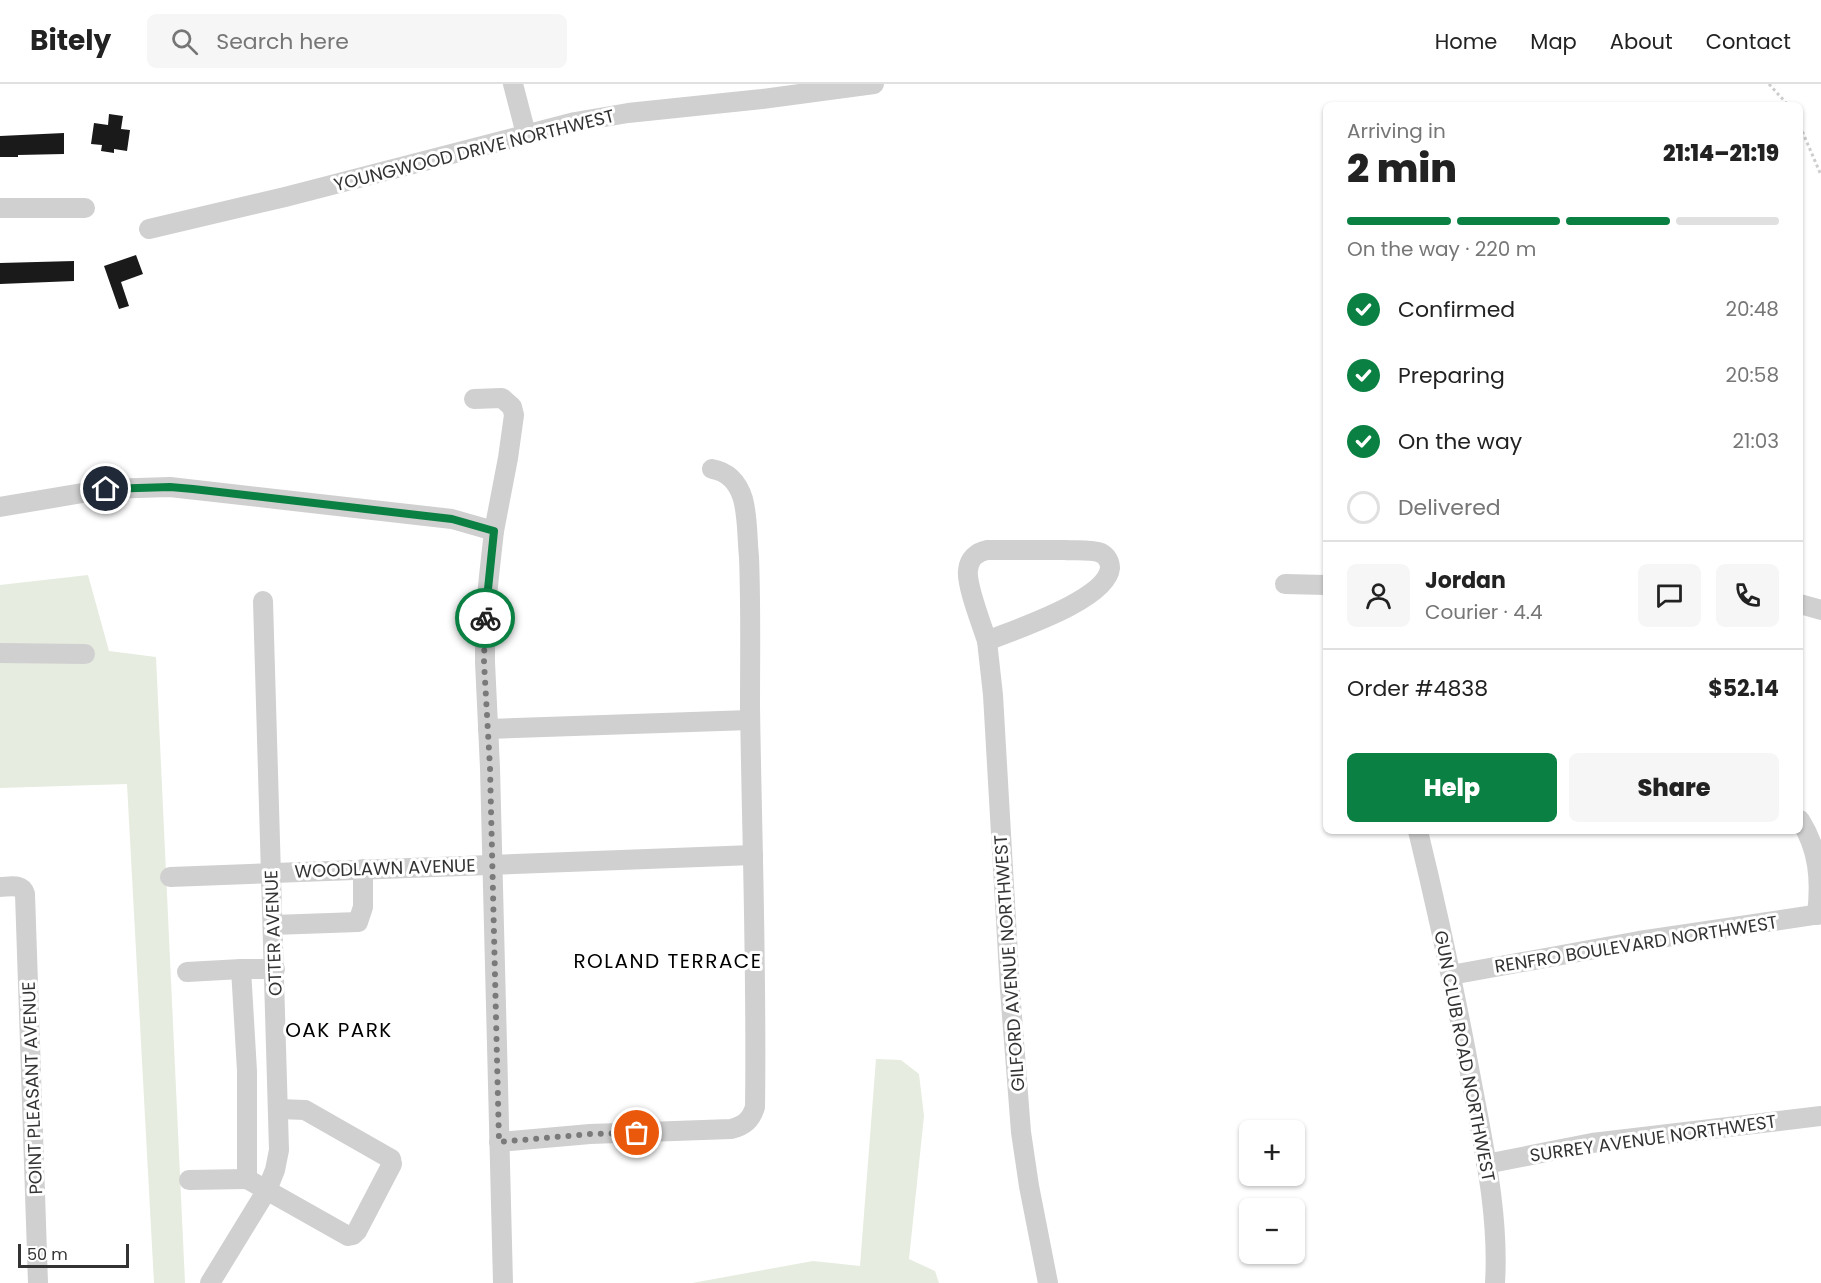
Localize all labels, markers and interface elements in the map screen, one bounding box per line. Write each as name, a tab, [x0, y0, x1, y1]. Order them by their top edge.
search box	[147, 14, 567, 68]
text: Bitely	[30, 21, 111, 60]
icon: search	[168, 25, 201, 58]
text: Search here	[216, 26, 349, 57]
text: Home	[1435, 27, 1497, 56]
text: Map	[1530, 27, 1577, 56]
text: About	[1610, 27, 1673, 56]
text: Contact	[1706, 27, 1791, 56]
street label: YOUNGWOOD DRIVE NORTHWEST	[331, 103, 617, 197]
text: Arriving in	[1347, 117, 1446, 145]
text: 21:14–21:19	[1663, 138, 1779, 169]
text: 2 min	[1347, 141, 1457, 196]
text: On the way · 220 m	[1347, 235, 1536, 263]
icon: check	[1347, 293, 1380, 326]
text: Confirmed	[1398, 294, 1515, 325]
text: 20:48	[1725, 295, 1779, 323]
icon: check	[1347, 359, 1380, 392]
text: Preparing	[1398, 360, 1505, 391]
text: 20:58	[1726, 361, 1779, 389]
icon: check	[1347, 425, 1380, 458]
text: On the way	[1398, 426, 1522, 457]
text: 21:03	[1733, 427, 1779, 455]
pin	[80, 463, 131, 514]
icon: home	[89, 472, 122, 505]
text: Delivered	[1398, 492, 1501, 523]
button: person	[1347, 564, 1410, 627]
button: chat	[1638, 564, 1701, 627]
button: phone	[1716, 564, 1779, 627]
text: Jordan	[1425, 565, 1506, 596]
courier	[455, 588, 515, 648]
text: Courier · 4.4	[1425, 598, 1543, 626]
icon: bike	[469, 602, 502, 635]
text: Order #4838	[1347, 673, 1488, 704]
text: $52.14	[1708, 673, 1779, 704]
button: Help	[1347, 753, 1557, 822]
button: Share	[1569, 753, 1779, 822]
street label: GILFORD AVENUE NORTHWEST	[988, 834, 1030, 1092]
street label: WOODLAWN AVENUE	[294, 852, 476, 884]
street label: OTTER AVENUE	[258, 870, 288, 996]
street label: RENFRO BOULEVARD NORTHWEST	[1493, 909, 1779, 979]
street label: GUN CLUB ROAD NORTHWEST	[1428, 928, 1502, 1184]
district label: ROLAND TERRACE	[573, 947, 763, 975]
street label: POINT PLEASANT AVENUE	[16, 981, 48, 1195]
district label: OAK PARK	[285, 1016, 393, 1044]
pin	[611, 1107, 662, 1158]
street label: SURREY AVENUE NORTHWEST	[1528, 1108, 1778, 1168]
icon: bag	[620, 1116, 653, 1149]
map controls	[1239, 1120, 1305, 1264]
button: +	[1239, 1120, 1305, 1186]
button: −	[1239, 1198, 1305, 1264]
scale bar	[18, 1241, 129, 1268]
text: 50 m	[27, 1243, 68, 1266]

